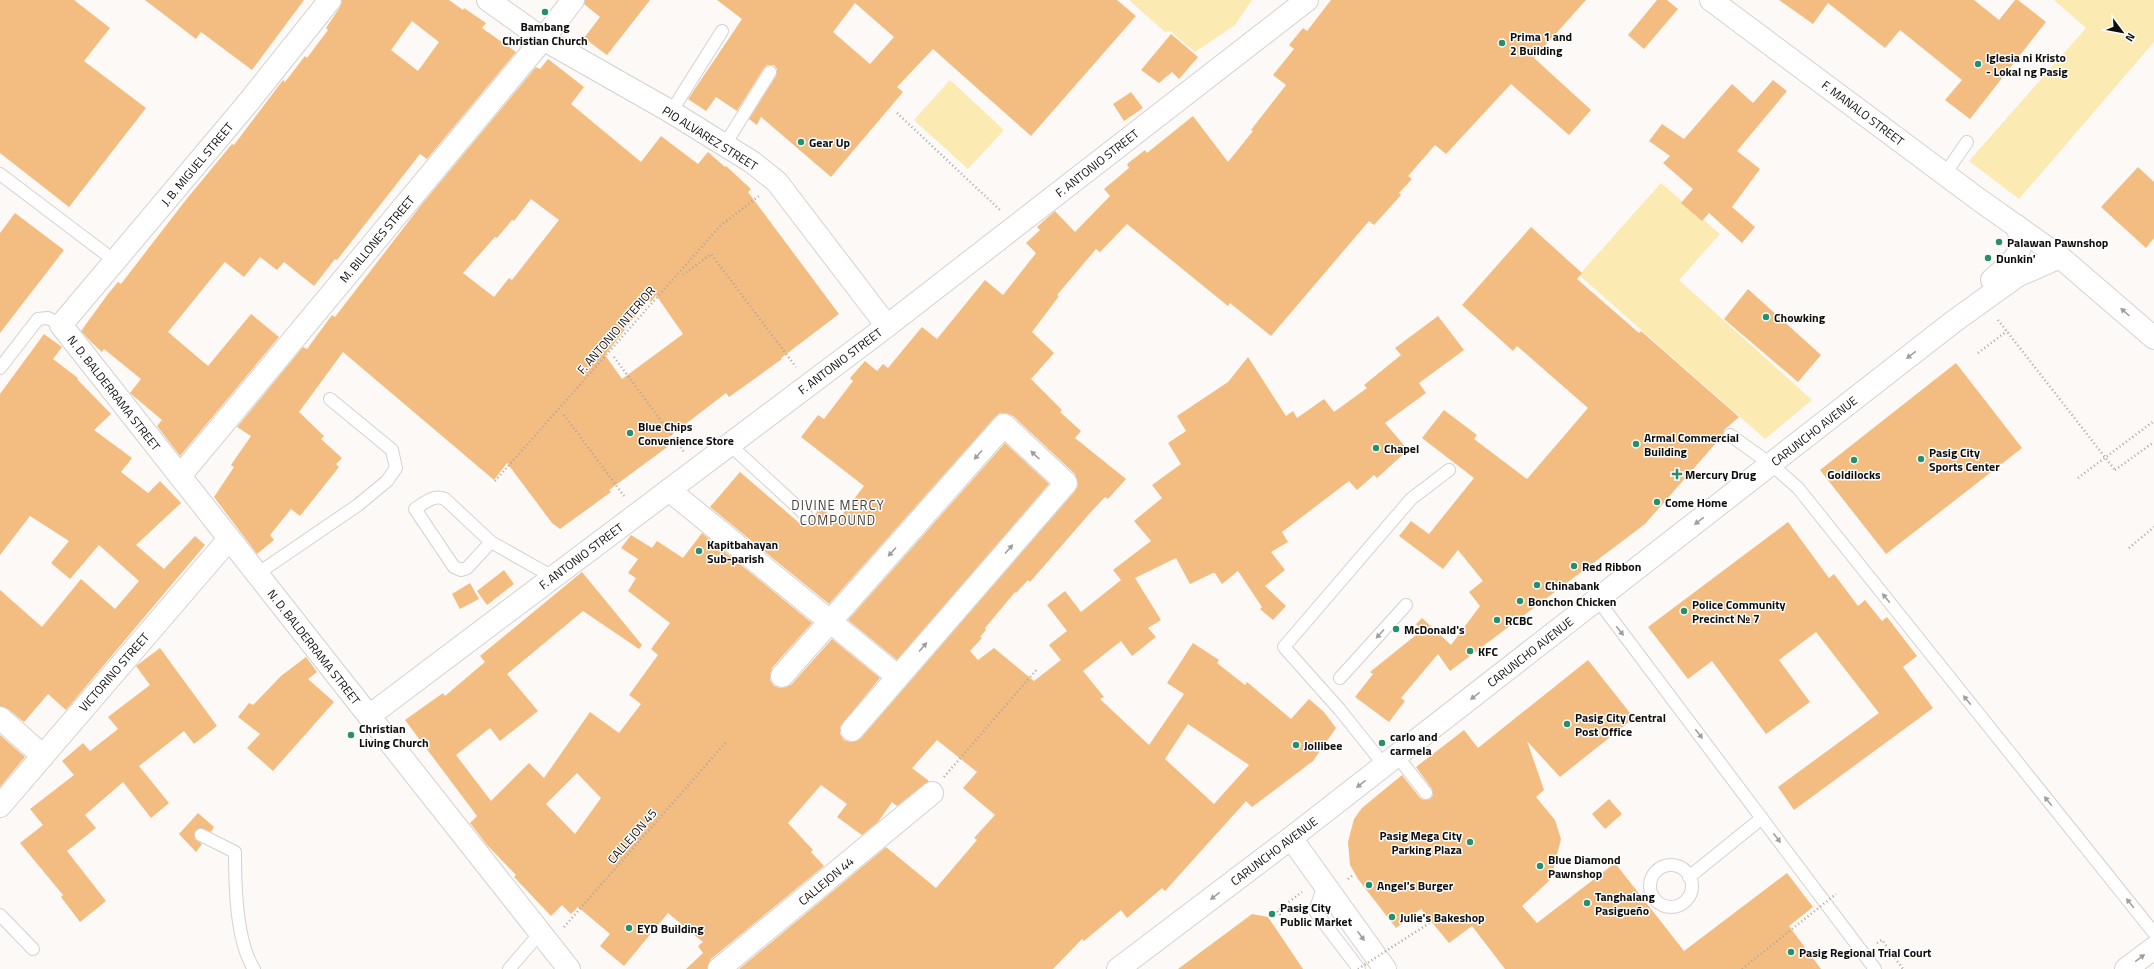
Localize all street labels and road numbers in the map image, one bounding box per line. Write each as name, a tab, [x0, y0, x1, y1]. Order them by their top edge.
street label: F. MANALO STREET	[1818, 76, 1909, 151]
street label: PIO ALVAREZ STREET	[659, 101, 762, 175]
street label: J. B. MIGUEL STREET	[156, 117, 238, 210]
street label: F. ANTONIO STREET	[1051, 124, 1143, 202]
street label: M. BILLONES STREET	[335, 191, 420, 287]
street label: F. ANTONIO INTERIOR	[572, 282, 660, 378]
street label: F. ANTONIO STREET	[794, 323, 887, 399]
street label: N. D. BALDERRAMA STREET	[63, 331, 166, 455]
street label: CARUNCHO AVENUE	[1767, 391, 1862, 471]
street label: F. ANTONIO STREET	[535, 518, 628, 594]
street label: N. D. BALDERRAMA STREET	[263, 585, 366, 709]
street label: CARUNCHO AVENUE	[1483, 612, 1578, 692]
street label: VICTORINO STREET	[74, 628, 154, 716]
street label: CALLEJON 45	[603, 804, 661, 868]
street label: CARUNCHO AVENUE	[1226, 812, 1322, 890]
street label: CALLEJON 44	[794, 852, 858, 910]

